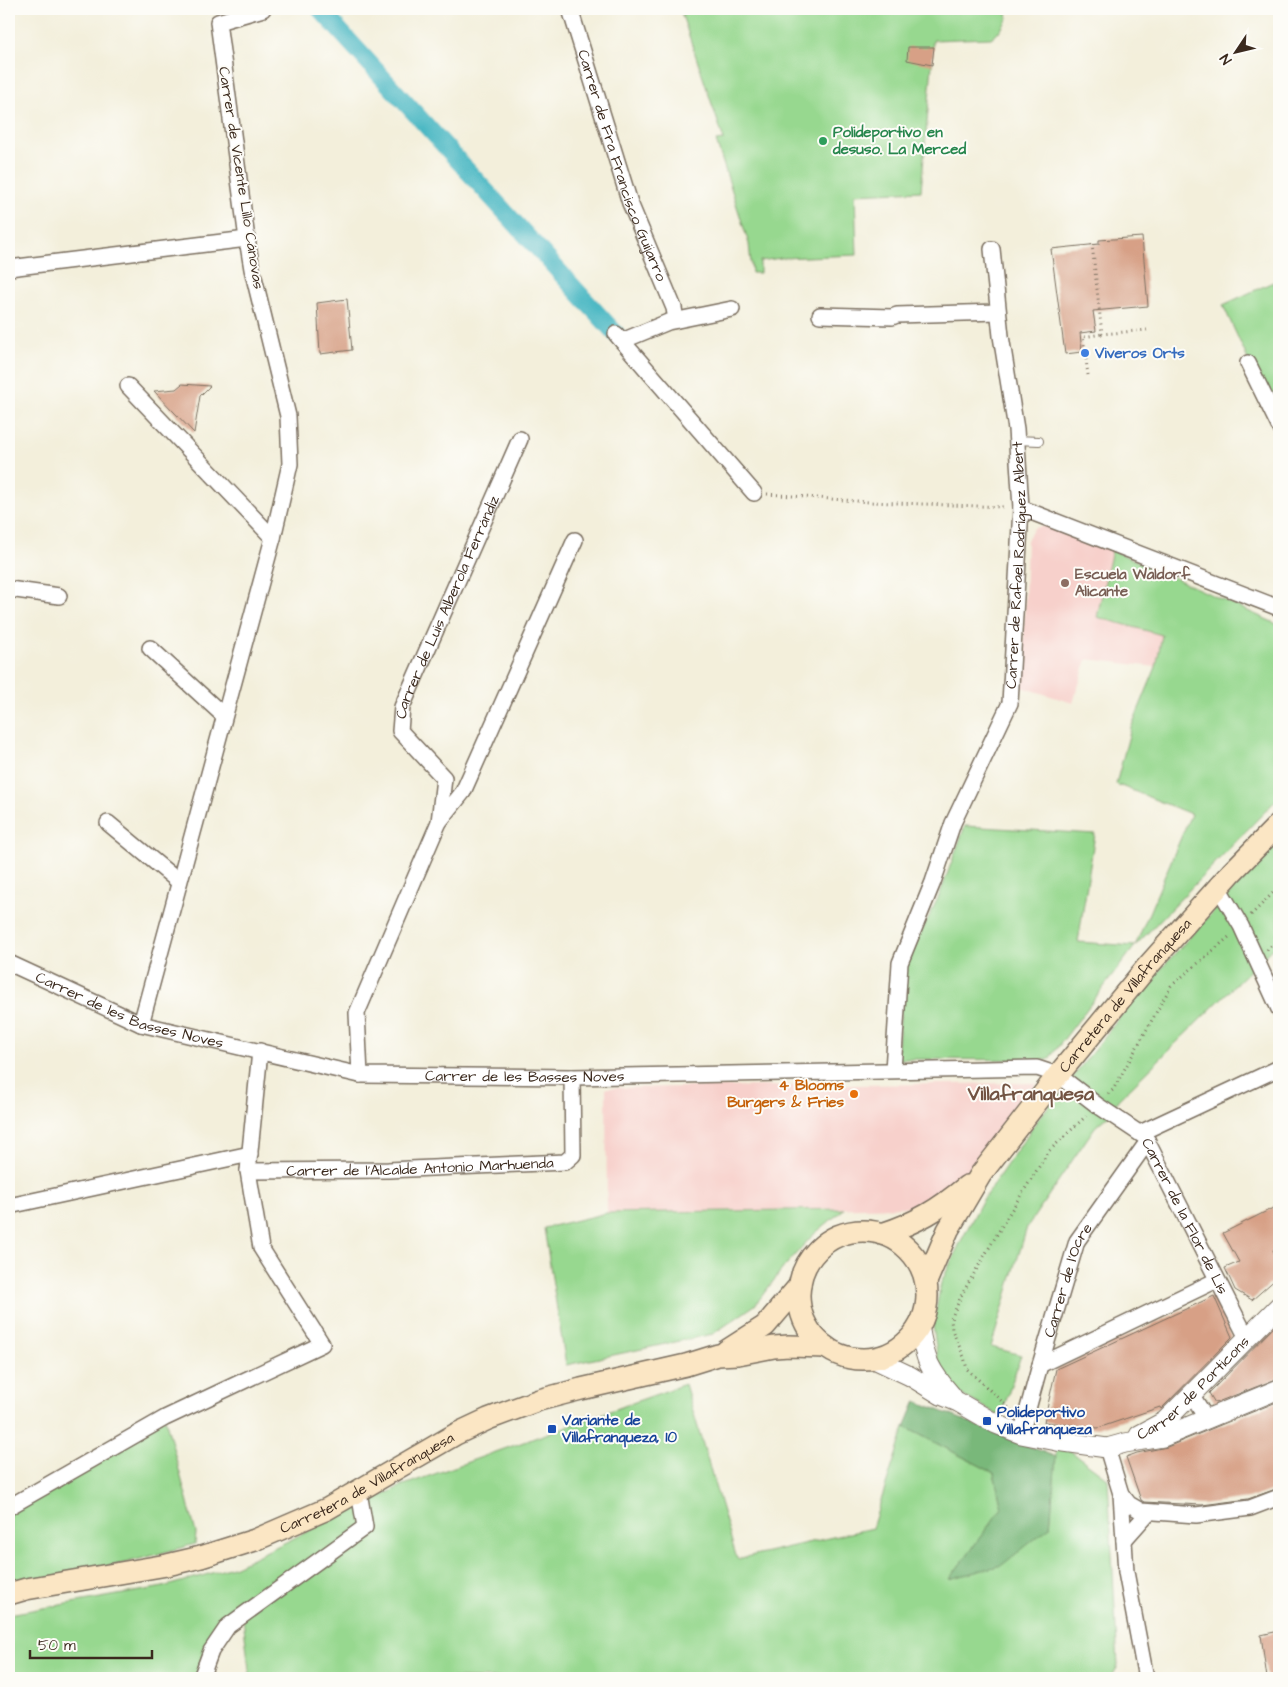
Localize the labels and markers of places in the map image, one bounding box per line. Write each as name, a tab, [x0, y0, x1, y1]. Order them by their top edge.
place label: Polideportivo en desuso. La Merced	[832, 122, 966, 160]
marker: Polideportivo en desuso. La Merced	[817, 135, 829, 147]
place label: Viveros Orts	[1094, 343, 1185, 364]
marker: Viveros Orts	[1079, 347, 1091, 359]
place label: Escuela Waldorf Alicante	[1075, 564, 1191, 602]
marker: Escuela Waldorf Alicante	[1059, 577, 1071, 589]
place label: 4 Blooms Burgers & Fries	[727, 1075, 844, 1115]
marker: 4 Blooms Burgers & Fries	[848, 1088, 860, 1100]
place label: Polideportivo Villafranqueza	[996, 1402, 1092, 1440]
place label: Variante de Villafranqueza, 10	[561, 1410, 677, 1448]
marker: Polideportivo Villafranqueza	[981, 1415, 993, 1427]
marker: Variante de Villafranqueza, 10	[546, 1423, 558, 1435]

